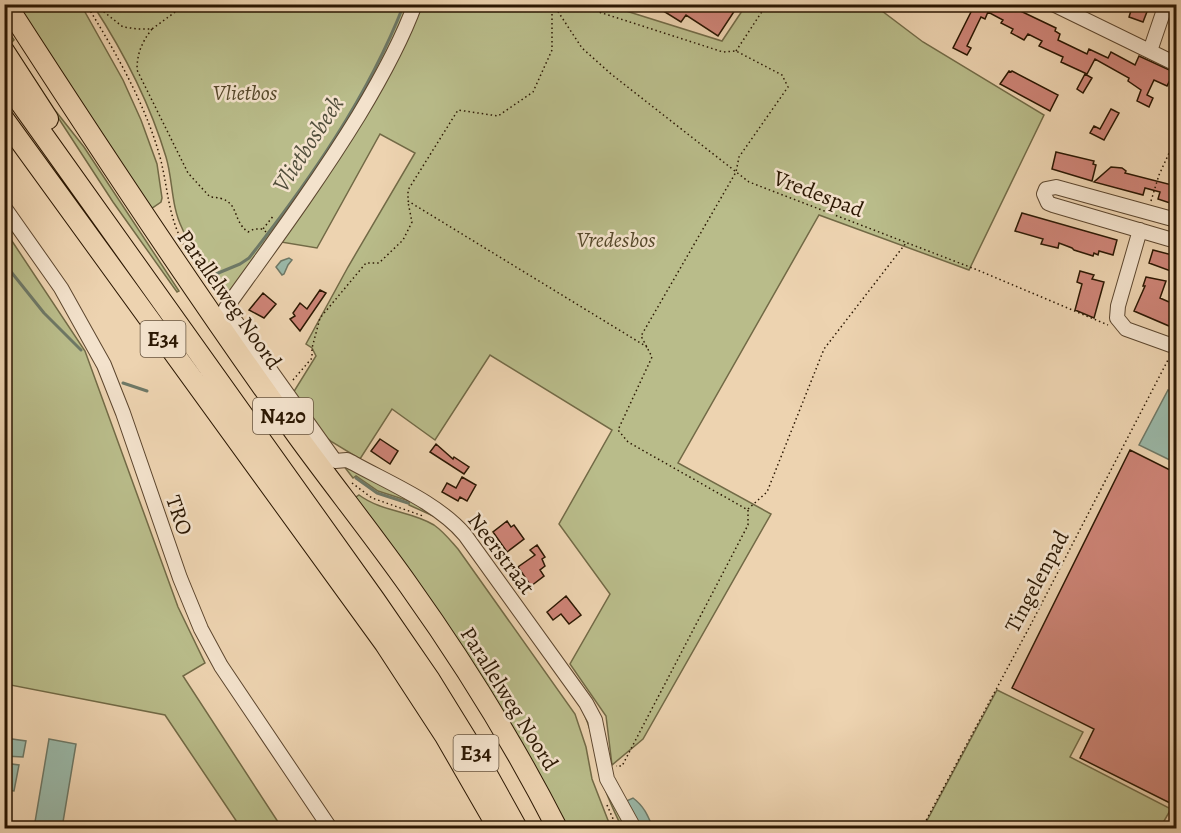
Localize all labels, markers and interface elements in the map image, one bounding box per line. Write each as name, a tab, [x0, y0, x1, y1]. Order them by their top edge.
park label: Vlietbos	[213, 78, 278, 108]
water label: Vlietbosbeek	[265, 89, 351, 198]
street label: Vredespad	[768, 163, 868, 225]
street label: Parallelweg Noord	[170, 224, 289, 375]
park label: Vredesbos	[576, 225, 656, 255]
road number: E34	[140, 321, 186, 357]
road number: N420	[253, 398, 313, 434]
street label: TRO	[158, 491, 200, 539]
street label: Neerstraat	[460, 506, 542, 601]
street label: Tingelenpad	[997, 525, 1076, 638]
street label: Parallelweg Noord	[453, 621, 565, 776]
road number: E34	[454, 735, 498, 771]

